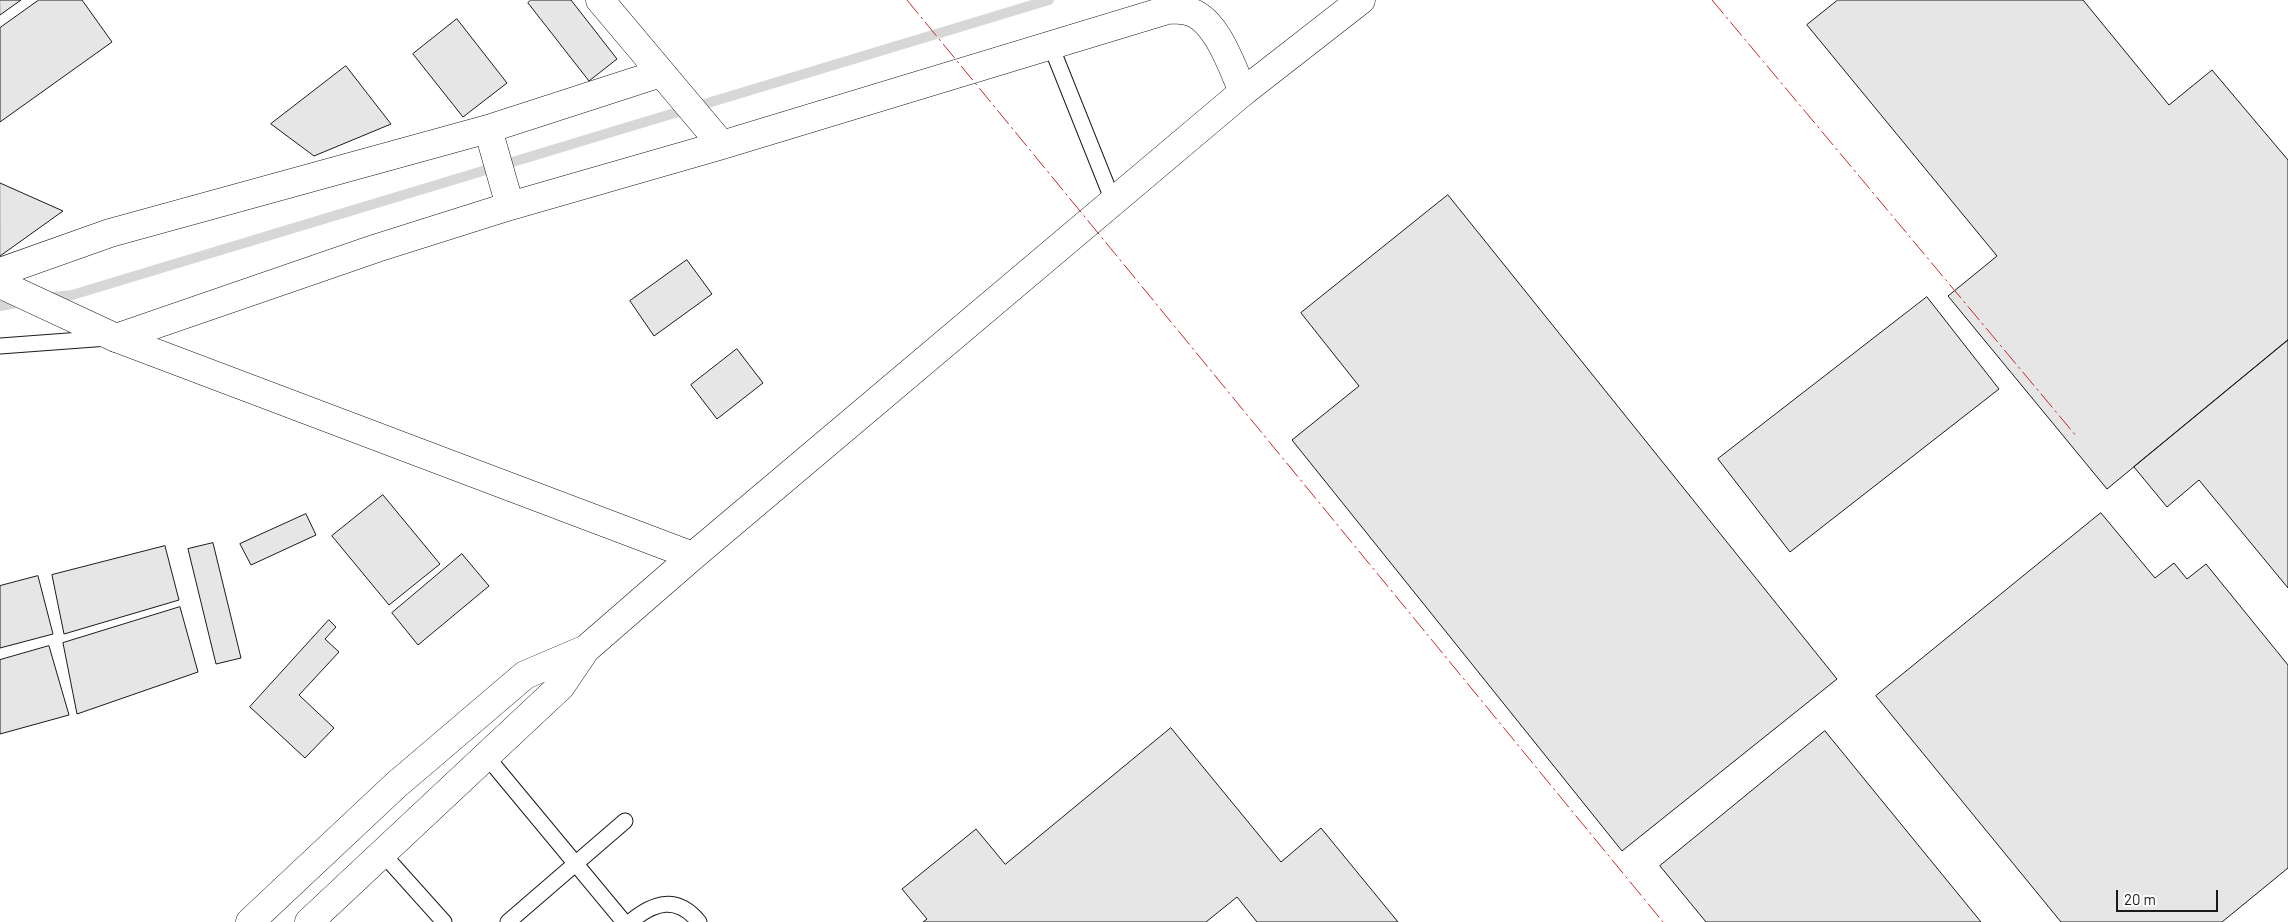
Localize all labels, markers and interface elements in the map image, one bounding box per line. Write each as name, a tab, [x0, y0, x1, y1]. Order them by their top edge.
scale bar	[2118, 880, 2220, 912]
text: 20 m	[2124, 890, 2156, 908]

